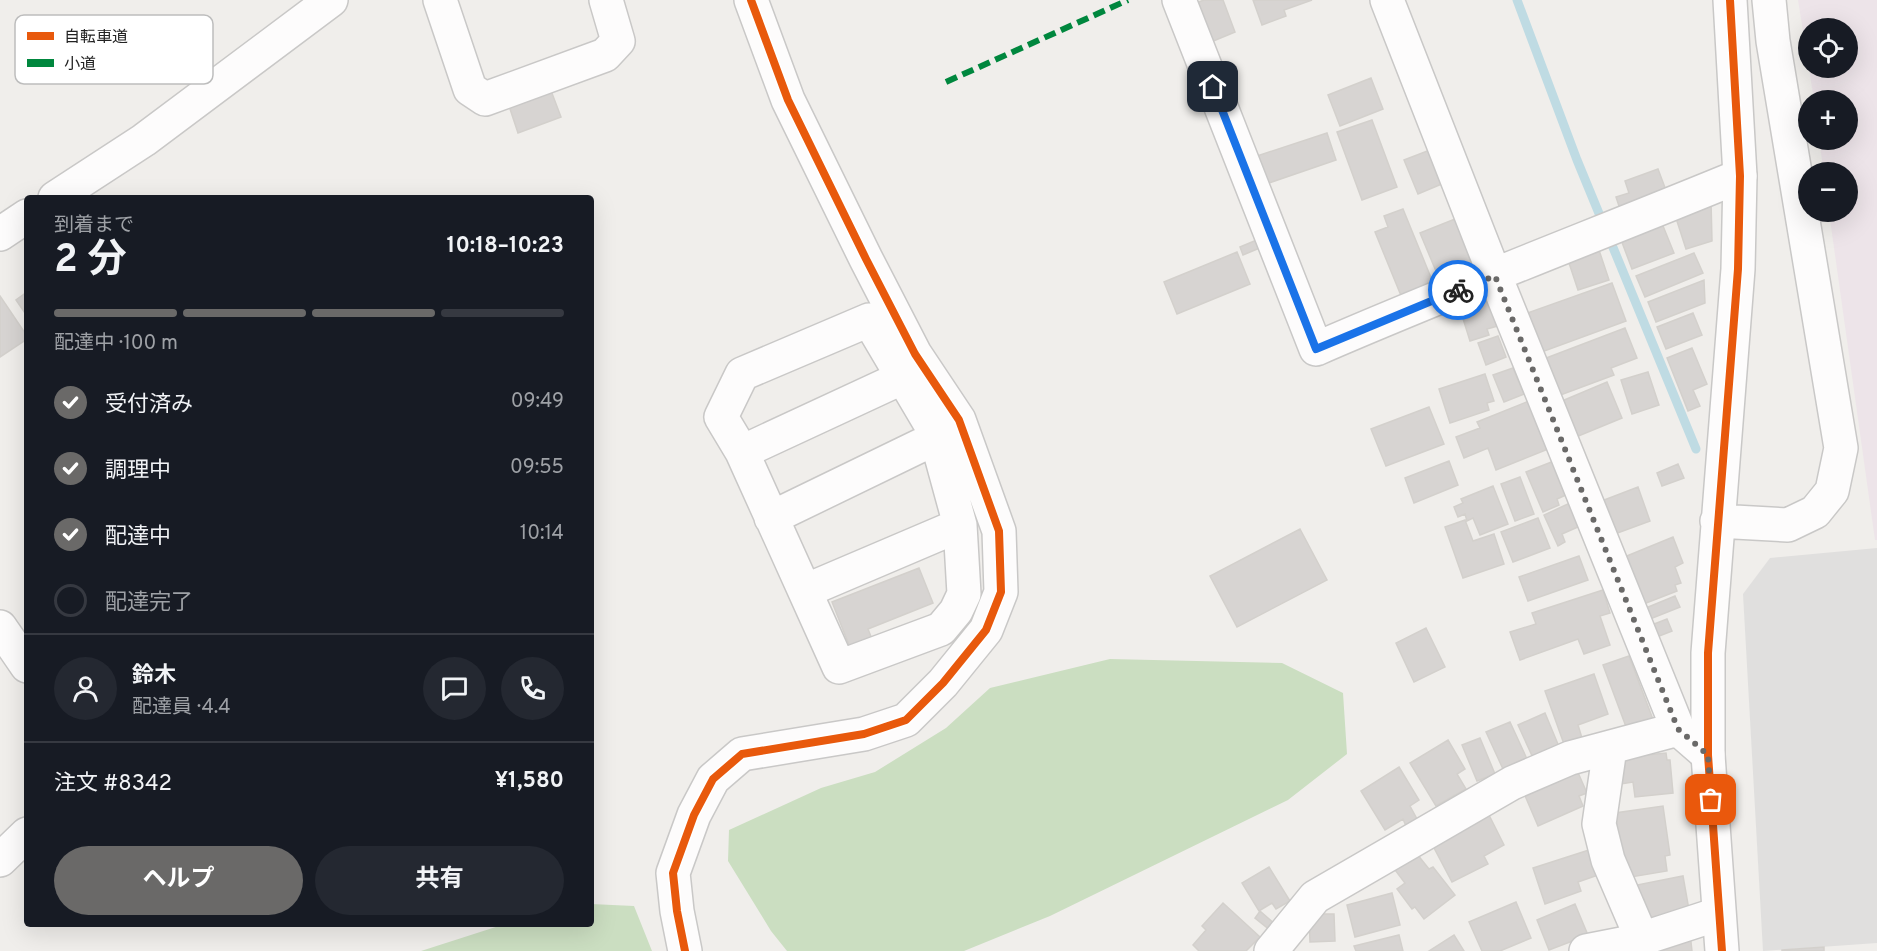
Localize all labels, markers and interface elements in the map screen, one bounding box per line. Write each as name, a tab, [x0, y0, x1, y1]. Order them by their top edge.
legend	[15, 15, 213, 84]
map controls	[1798, 18, 1858, 222]
button: locate	[1798, 18, 1858, 78]
text: 自転車道	[64, 28, 128, 48]
text: 小道	[64, 55, 96, 75]
pin	[1187, 61, 1238, 112]
icon: home	[1196, 70, 1229, 103]
button: +	[1798, 90, 1858, 150]
button: −	[1798, 162, 1858, 222]
text: 到着まで	[54, 213, 134, 239]
text: 10:18–10:23	[447, 233, 564, 260]
text: 2 分	[54, 237, 127, 286]
courier	[1428, 260, 1488, 320]
icon: bike	[1442, 274, 1475, 307]
text: 配達中 · 100 m	[54, 331, 178, 357]
icon: check	[54, 386, 87, 419]
text: 09:49	[511, 389, 564, 415]
text: 受付済み	[105, 392, 193, 419]
icon: check	[54, 452, 87, 485]
text: 09:55	[510, 455, 564, 481]
text: 調理中	[105, 458, 171, 485]
icon: check	[54, 518, 87, 551]
text: 10:14	[520, 521, 564, 547]
text: 配達中	[105, 524, 171, 551]
text: 配達完了	[105, 590, 193, 617]
button: person	[54, 657, 117, 720]
button: chat	[423, 657, 486, 720]
button: phone	[501, 657, 564, 720]
text: 鈴木	[132, 663, 176, 690]
text: 配達員 · 4.4	[132, 695, 231, 721]
text: ¥1,580	[495, 768, 564, 795]
text: 注文 #8342	[54, 771, 172, 798]
pin	[1685, 774, 1736, 825]
icon: bag	[1694, 783, 1727, 816]
button: ヘルプ	[54, 846, 303, 915]
button: 共有	[315, 846, 564, 915]

